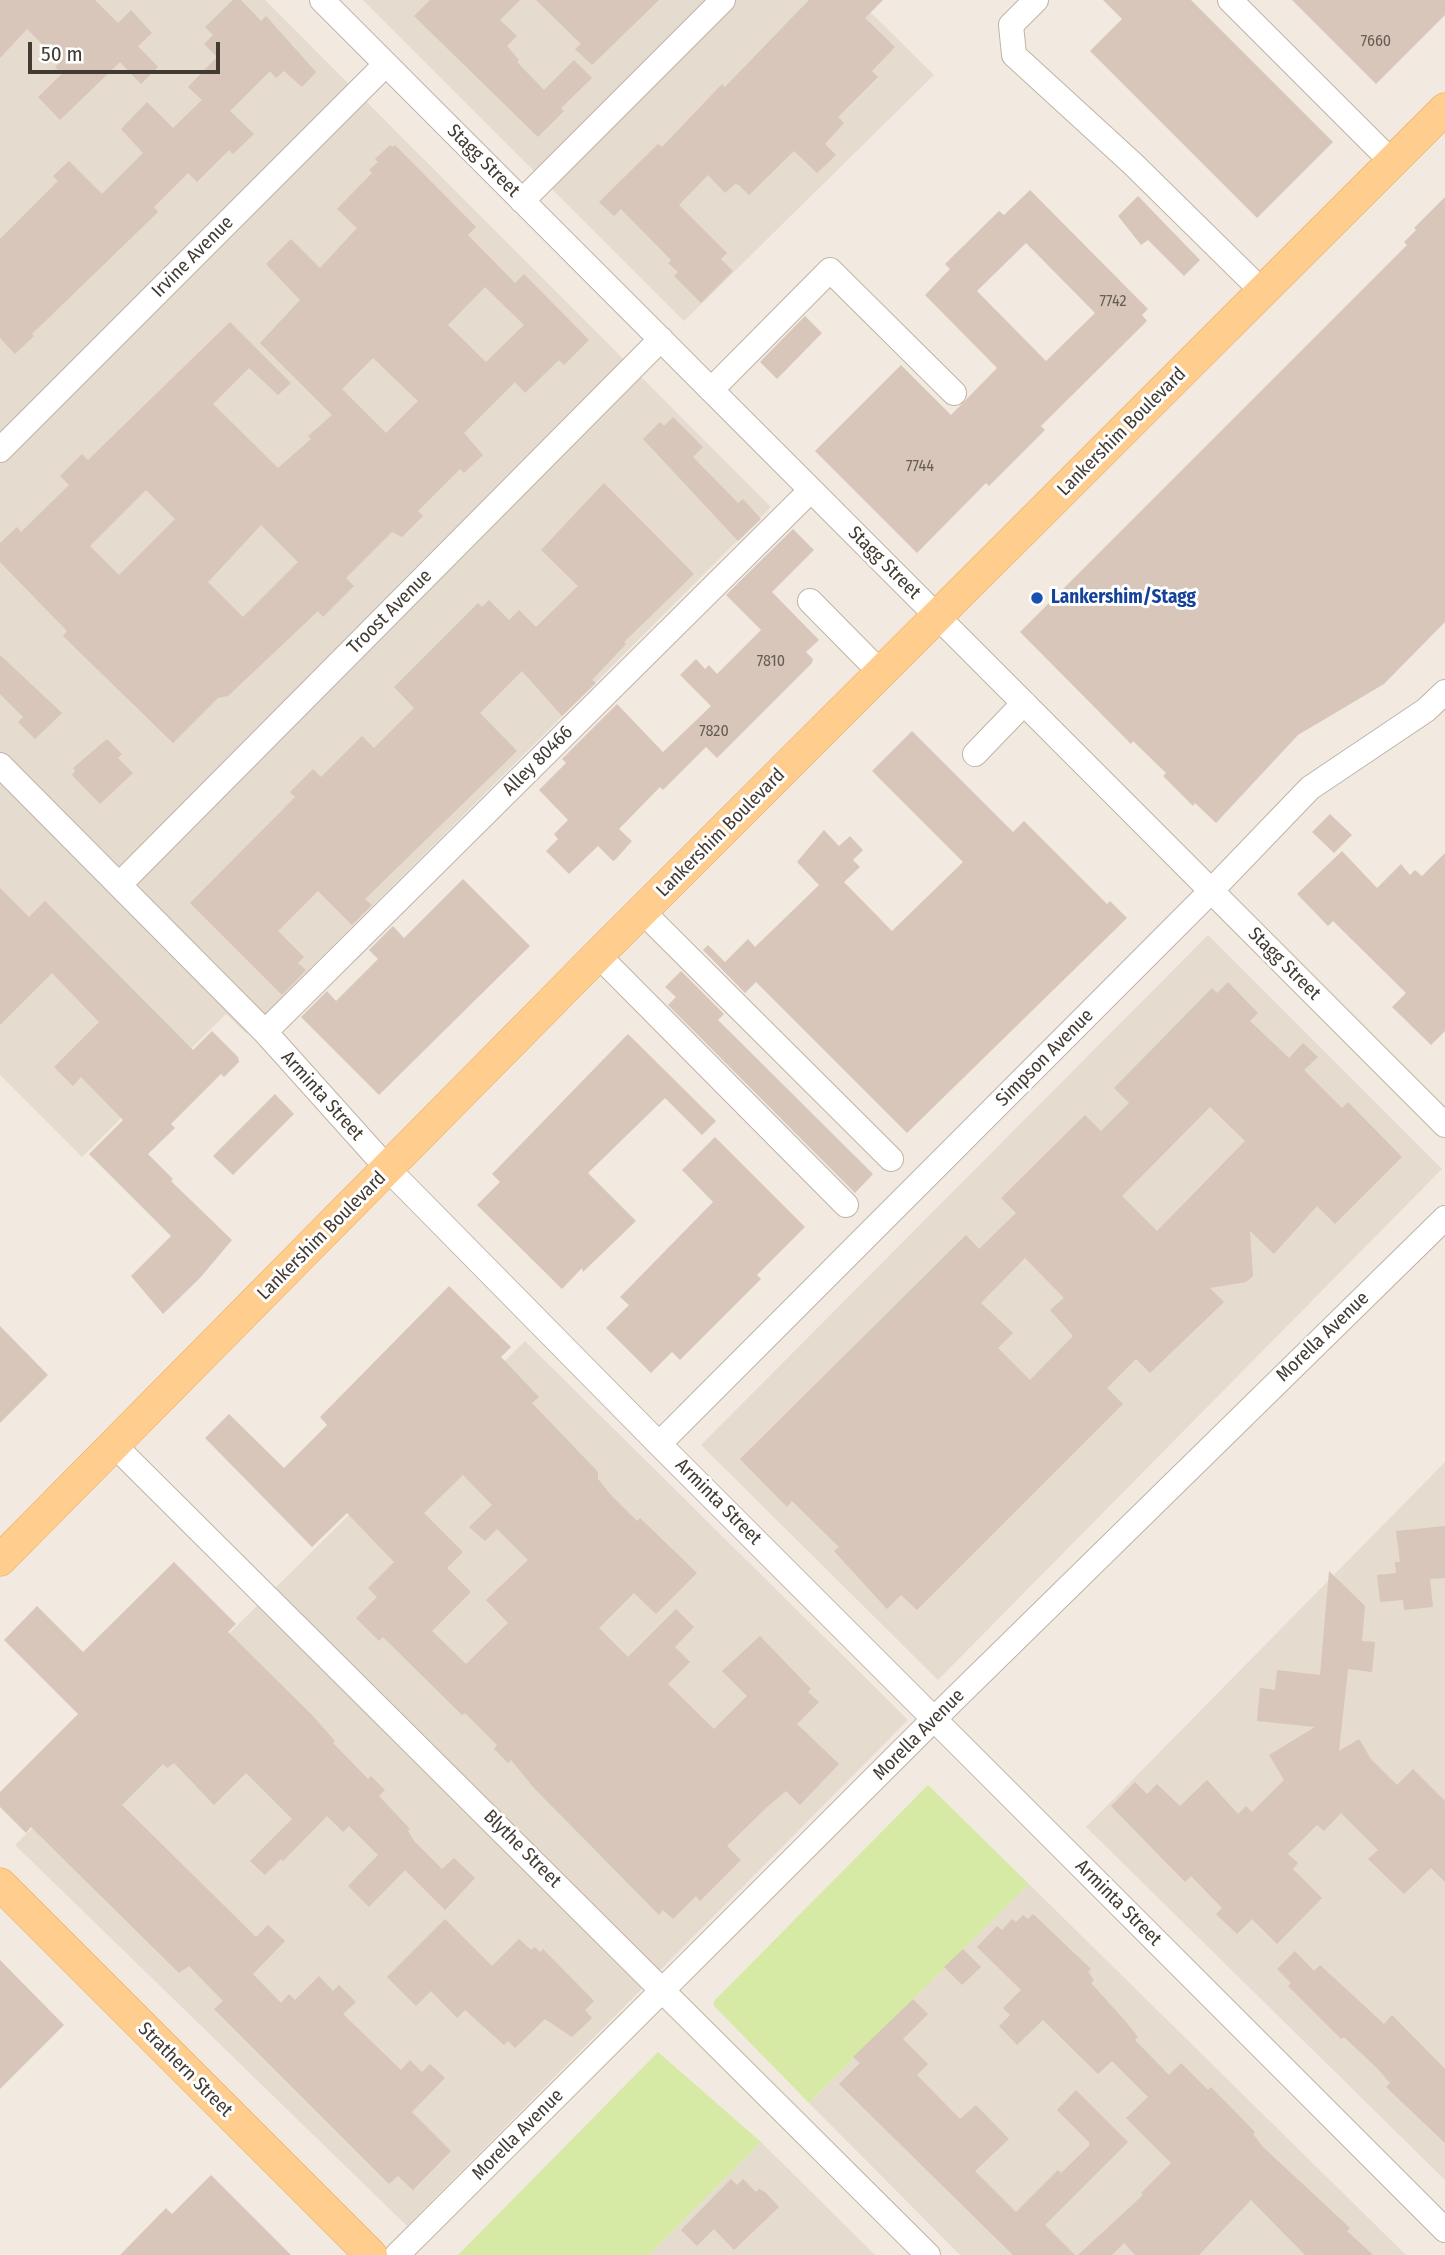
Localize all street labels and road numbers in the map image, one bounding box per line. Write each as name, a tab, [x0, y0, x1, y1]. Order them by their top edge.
street label: Stagg Street	[442, 120, 524, 202]
street label: Irvine Avenue	[148, 212, 238, 302]
street label: Lankershim Boulevard	[1053, 363, 1191, 501]
street label: Stagg Street	[843, 522, 925, 604]
street label: Troost Avenue	[343, 565, 437, 659]
street label: Alley 80466	[498, 721, 578, 801]
street label: Lankershim Boulevard	[652, 764, 790, 902]
street label: Stagg Street	[1243, 923, 1325, 1005]
street label: Simpson Avenue	[991, 1004, 1099, 1112]
street label: Arminta Street	[276, 1047, 368, 1145]
street label: Lankershim Boulevard	[253, 1167, 391, 1305]
street label: Morella Avenue	[1272, 1287, 1374, 1387]
street label: Arminta Street	[670, 1454, 766, 1550]
street label: Morella Avenue	[869, 1685, 969, 1785]
street label: Blythe Street	[478, 1805, 566, 1893]
street label: Arminta Street	[1070, 1855, 1166, 1951]
street label: Strathern Street	[133, 2018, 237, 2122]
street label: Morella Avenue	[468, 2085, 568, 2185]

